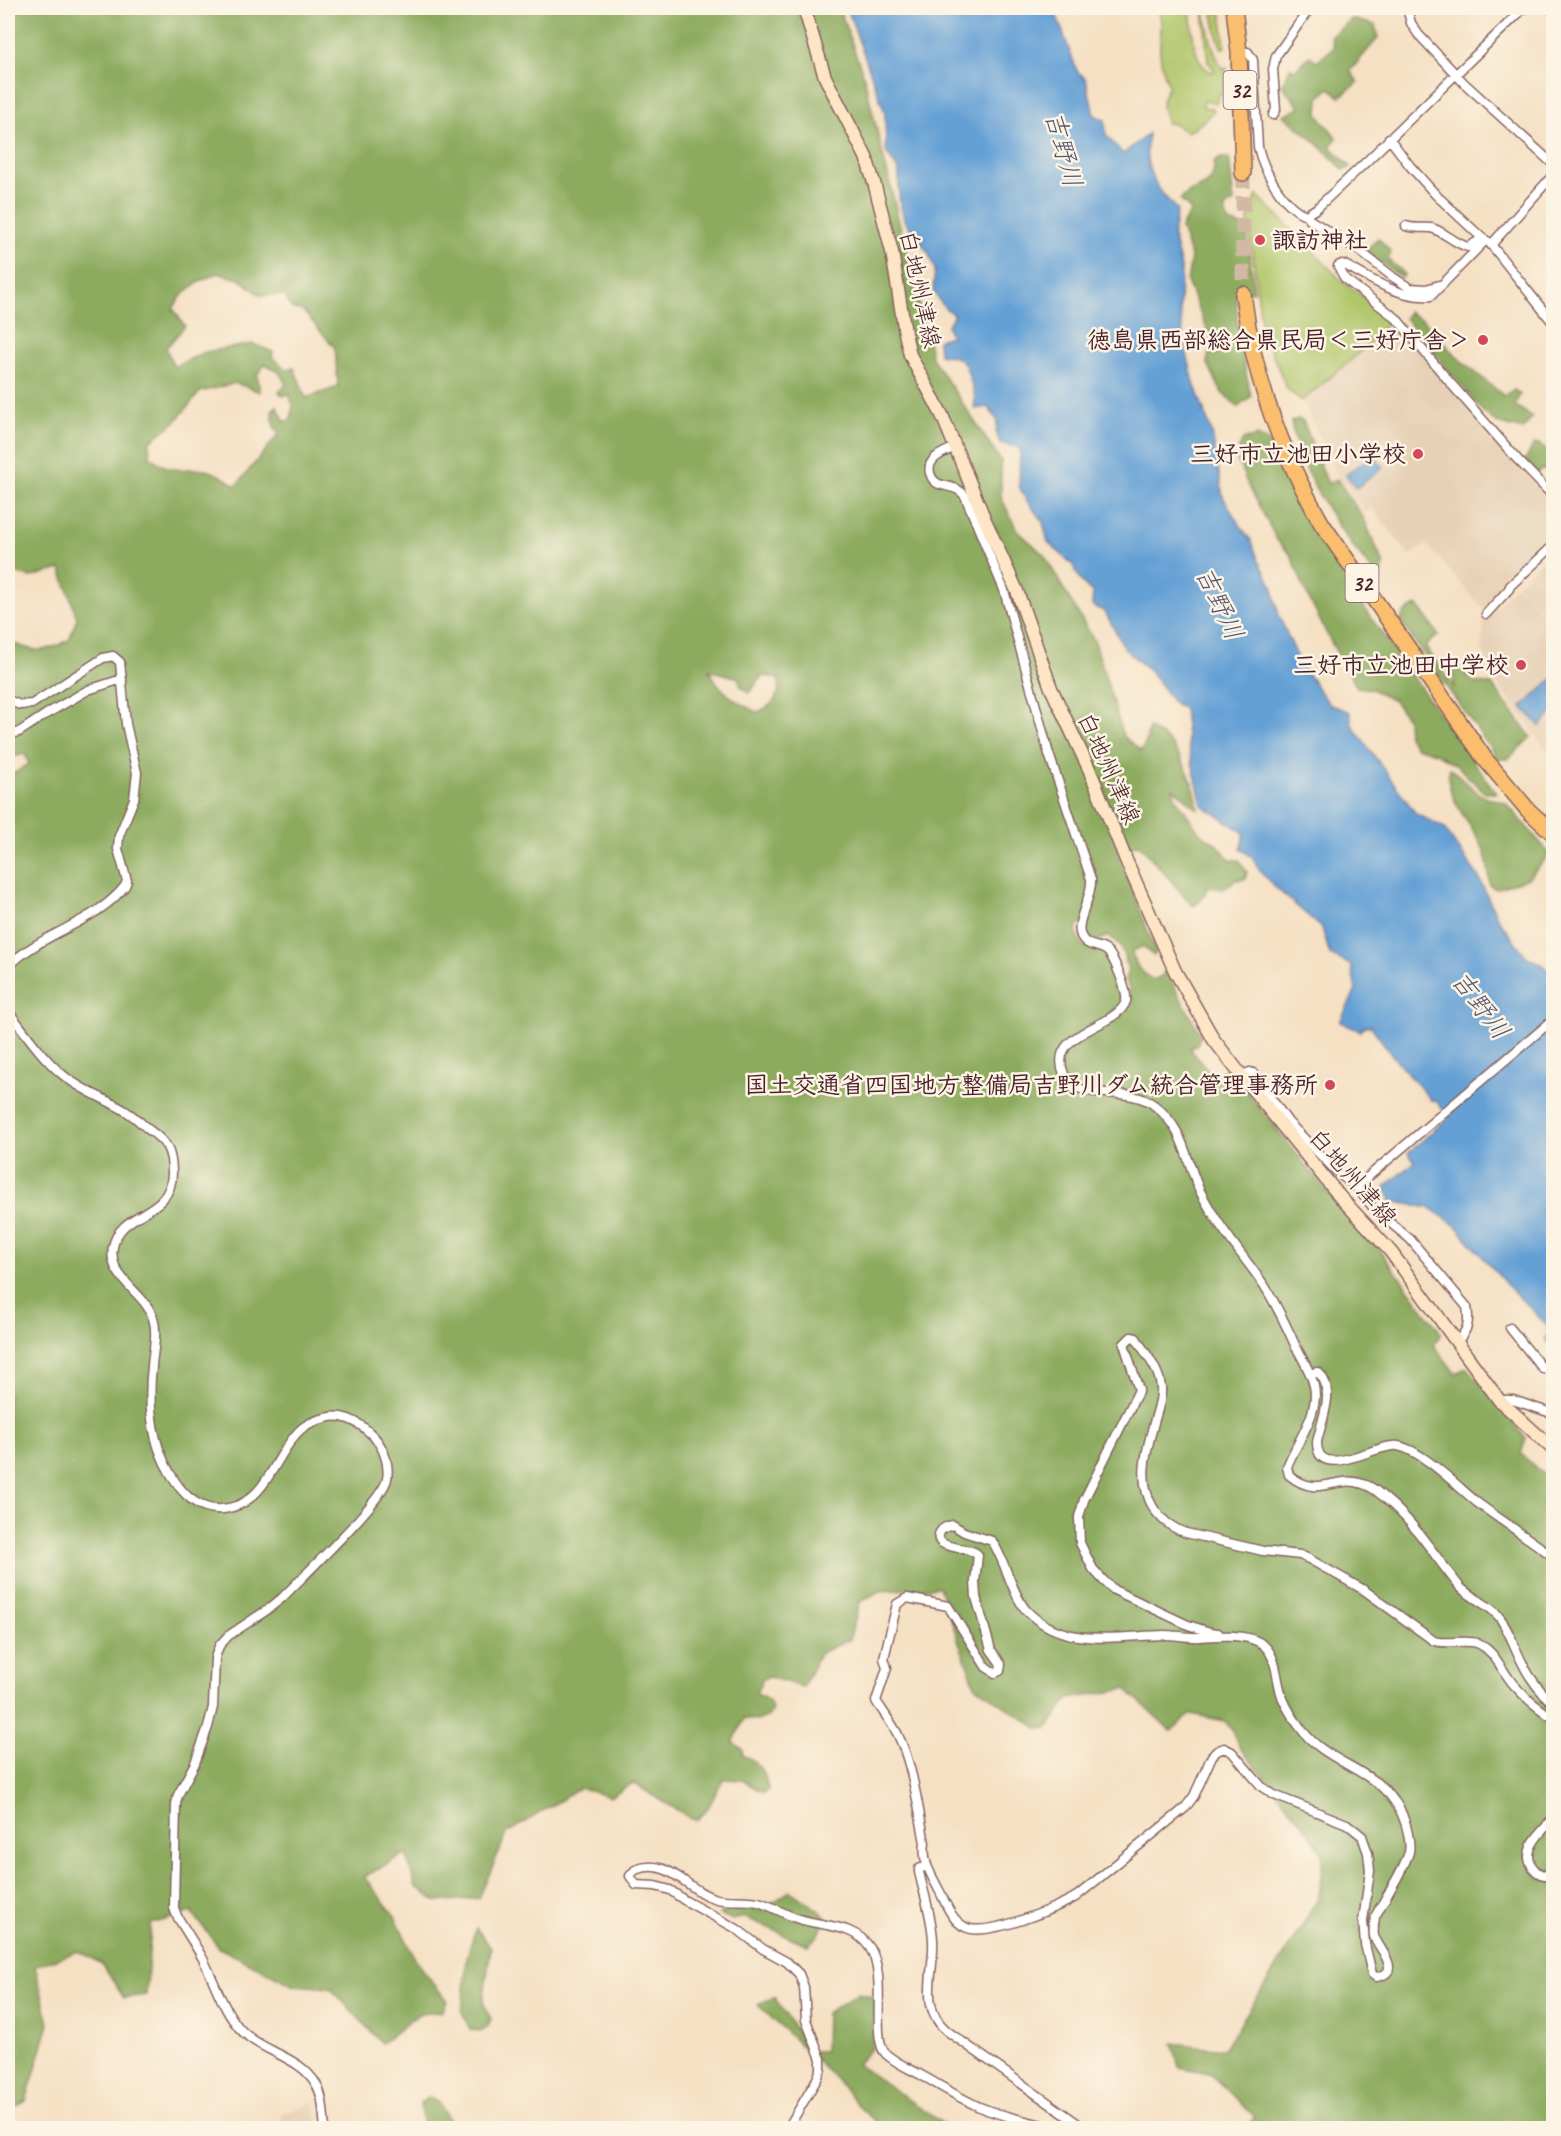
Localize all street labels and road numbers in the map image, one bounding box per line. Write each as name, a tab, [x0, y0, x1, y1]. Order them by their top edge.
road number: 32	[1224, 71, 1256, 109]
street label: 白地州津線	[893, 227, 947, 351]
road number: 32	[1346, 564, 1378, 602]
street label: 白地州津線	[1071, 707, 1147, 829]
street label: 白地州津線	[1302, 1122, 1404, 1232]

